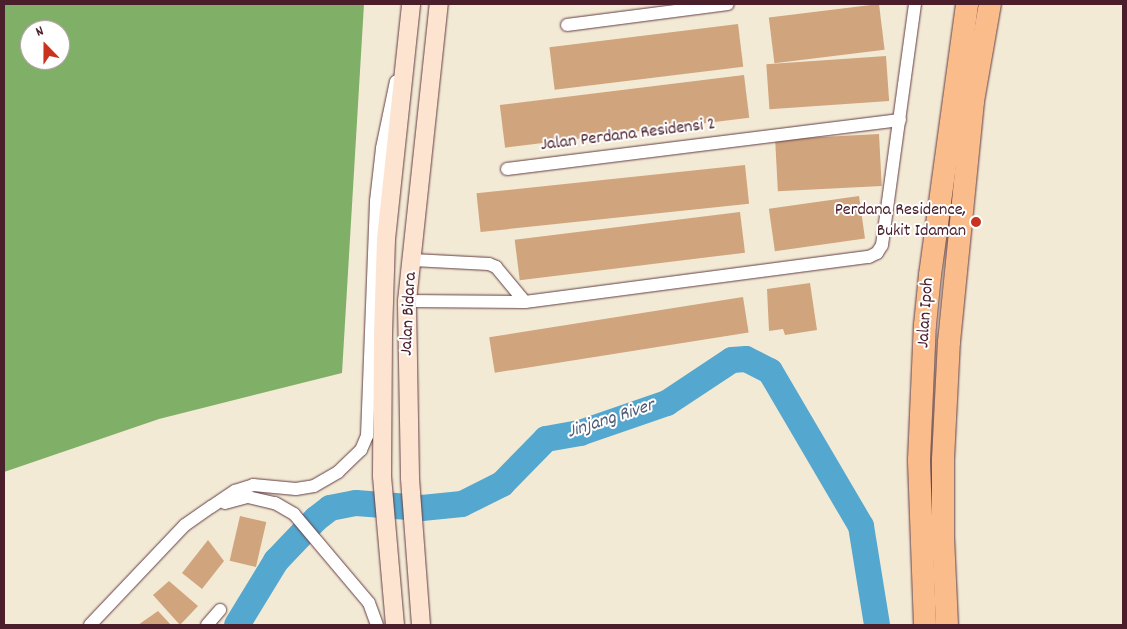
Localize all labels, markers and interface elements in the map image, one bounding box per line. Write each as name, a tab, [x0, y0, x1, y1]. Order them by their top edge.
north arrow	[20, 20, 70, 70]
text: N	[33, 21, 47, 43]
street label: Jalan Perdana Residensi 2	[539, 115, 717, 157]
place label: Perdana Residence, Bukit Idaman	[835, 201, 966, 243]
marker: Perdana Residence, Bukit Idaman	[970, 216, 982, 228]
street label: Jalan Bidara	[397, 271, 423, 357]
street label: Jalan Ipoh	[914, 277, 940, 349]
water label: Jinjang River	[564, 395, 658, 445]

